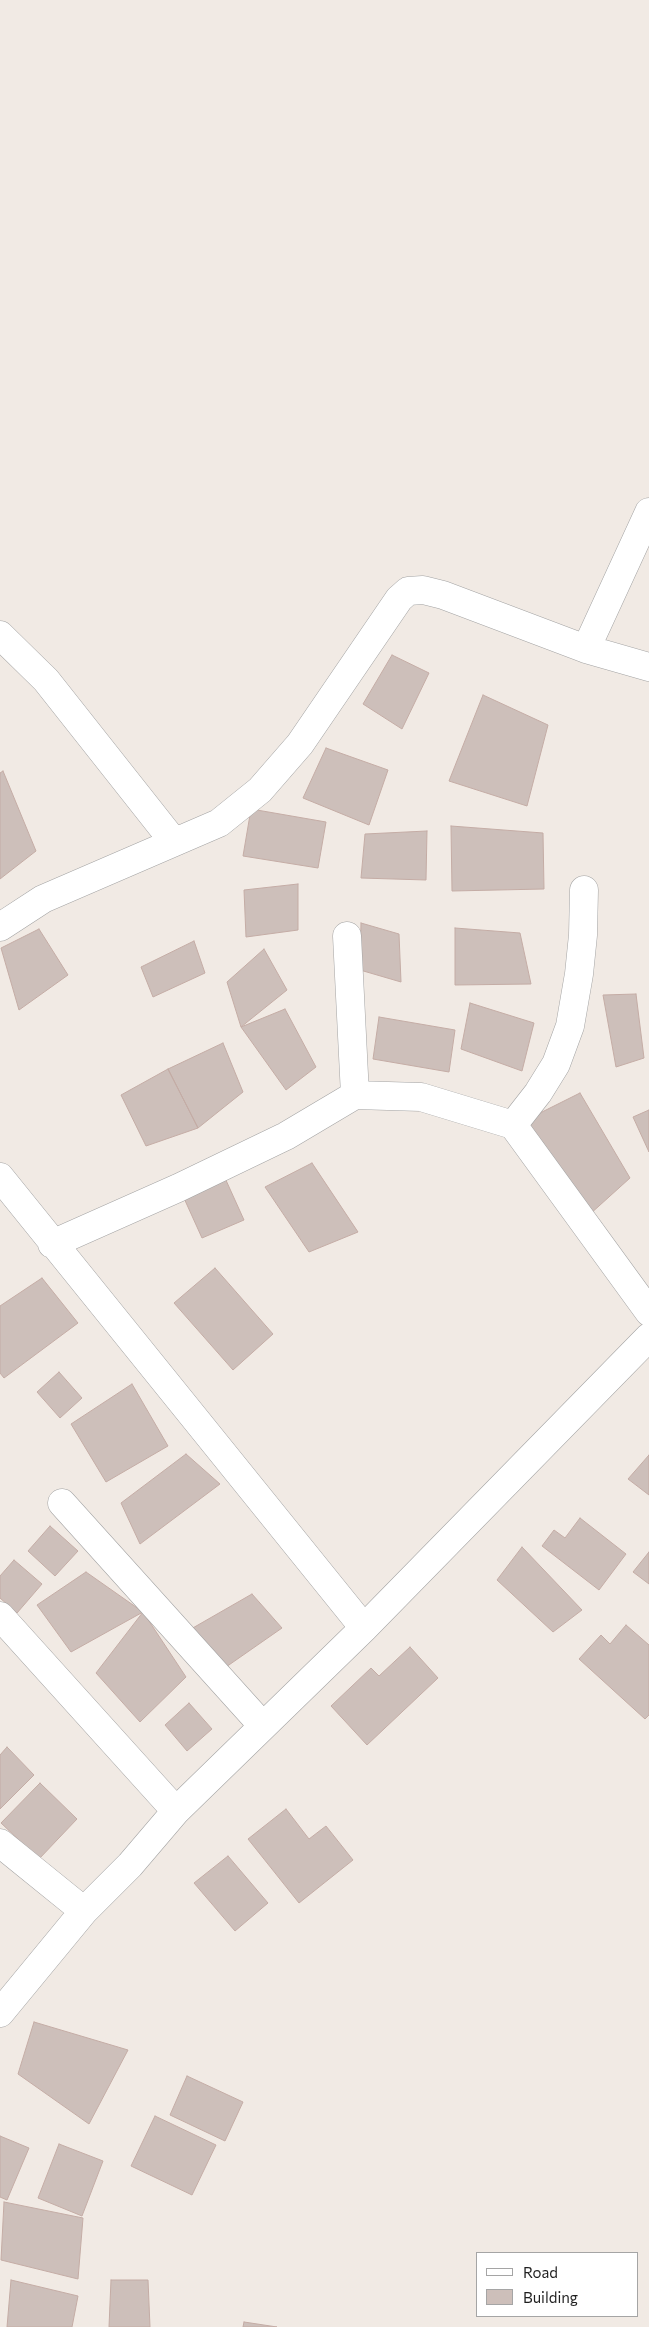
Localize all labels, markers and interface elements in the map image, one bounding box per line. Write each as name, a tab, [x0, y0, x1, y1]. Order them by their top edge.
legend	[477, 2252, 639, 2317]
text: Road	[523, 2263, 558, 2281]
text: Building	[523, 2288, 578, 2306]

